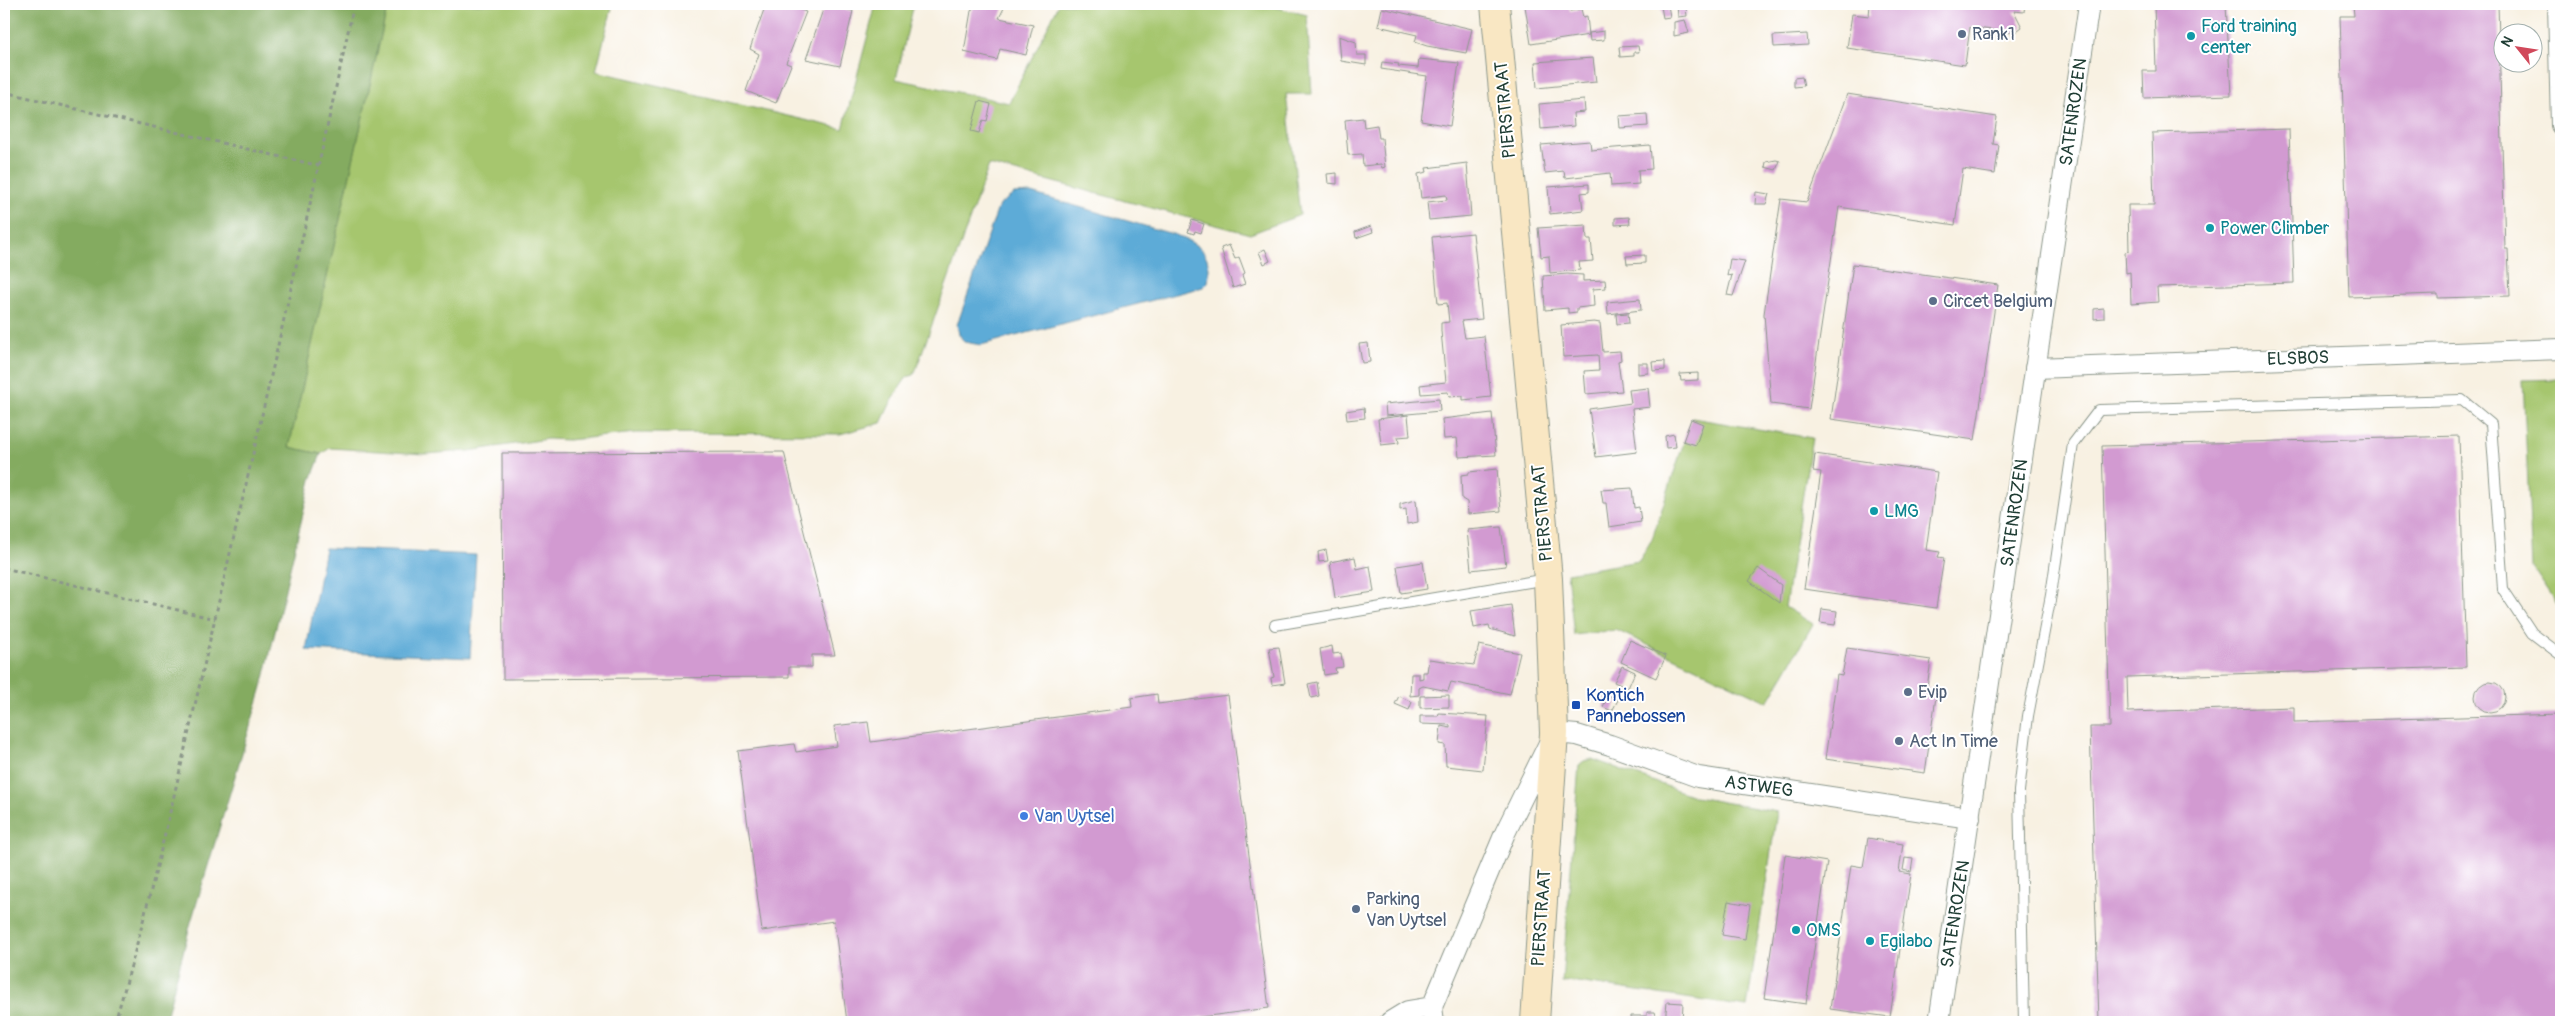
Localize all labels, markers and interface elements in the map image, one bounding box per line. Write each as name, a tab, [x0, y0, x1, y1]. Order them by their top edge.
place label: Ford training center	[2201, 15, 2297, 59]
north arrow	[2492, 22, 2542, 72]
place label: Rank1	[1972, 23, 2015, 46]
marker: Rank1	[1956, 28, 1968, 40]
marker: Ford training center	[2185, 30, 2197, 42]
text: N	[2497, 33, 2517, 50]
street label: SATENROZEN	[2055, 57, 2092, 167]
street label: PIERSTRAAT	[1490, 60, 1521, 160]
place label: Power Climber	[2220, 217, 2330, 240]
marker: Power Climber	[2204, 222, 2216, 234]
place label: Circet Belgium	[1943, 290, 2053, 313]
marker: Circet Belgium	[1927, 295, 1939, 307]
street label: ELSBOS	[2267, 346, 2329, 371]
street label: SATENROZEN	[1996, 458, 2033, 568]
street label: PIERSTRAAT	[1527, 463, 1558, 563]
place label: LMG	[1884, 500, 1919, 523]
marker: LMG	[1868, 505, 1880, 517]
place label: Evip	[1918, 681, 1947, 704]
place label: Kontich Pannebossen	[1586, 684, 1686, 728]
marker: Evip	[1902, 686, 1914, 698]
marker: Kontich Pannebossen	[1570, 699, 1582, 711]
place label: Act In Time	[1909, 730, 1998, 753]
marker: Act In Time	[1893, 735, 1905, 747]
street label: ASTWEG	[1723, 770, 1795, 803]
place label: Van Uytsel	[1034, 805, 1115, 828]
marker: Van Uytsel	[1018, 810, 1030, 822]
street label: SATENROZEN	[1936, 859, 1975, 970]
street label: PIERSTRAAT	[1527, 869, 1556, 968]
place label: Parking Van Uytsel	[1366, 888, 1447, 932]
marker: Parking Van Uytsel	[1350, 903, 1362, 915]
place label: OMS	[1806, 919, 1841, 942]
marker: OMS	[1790, 924, 1802, 936]
place label: Egilabo	[1880, 930, 1933, 953]
marker: Egilabo	[1864, 935, 1876, 947]

